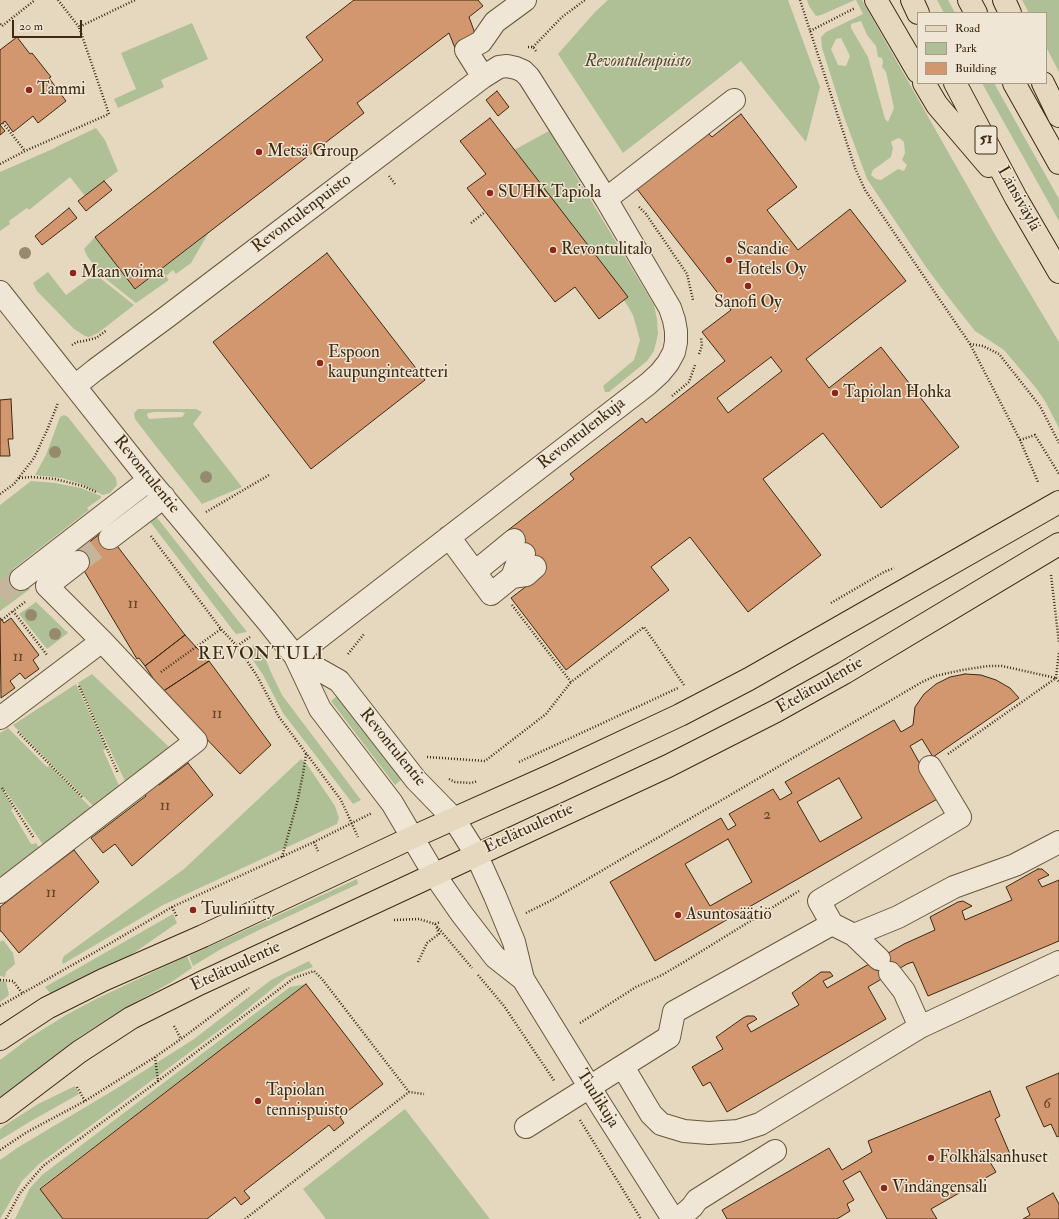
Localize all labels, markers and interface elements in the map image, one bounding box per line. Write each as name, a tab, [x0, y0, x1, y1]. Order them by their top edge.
scale bar	[14, 12, 84, 38]
legend	[917, 12, 1047, 84]
text: 20 m	[19, 19, 43, 34]
text: Road	[955, 21, 980, 36]
text: Park	[955, 41, 977, 56]
park label: Revontulenpuisto	[585, 52, 691, 72]
text: Building	[955, 61, 996, 76]
place label: Tammi	[37, 80, 86, 100]
marker: Tammi	[24, 85, 34, 95]
road number: 51	[975, 126, 997, 154]
place label: Metsä Group	[267, 142, 358, 162]
marker: Metsä Group	[254, 147, 264, 157]
street label: Länsiväylä	[992, 163, 1044, 235]
street label: Revontulenpuisto	[248, 170, 356, 258]
place label: SUHK Tapiola	[498, 183, 601, 203]
marker: SUHK Tapiola	[485, 188, 495, 198]
place label: Revontulitalo	[561, 240, 652, 260]
place label: Scandic Hotels Oy	[737, 240, 807, 280]
marker: Revontulitalo	[548, 245, 558, 255]
marker: Scandic Hotels Oy	[724, 255, 734, 265]
place label: Maan voima	[81, 263, 164, 283]
marker: Maan voima	[68, 268, 78, 278]
marker: Sanofi Oy	[743, 281, 753, 291]
place label: Sanofi Oy	[714, 293, 782, 313]
place label: Espoon kaupunginteatteri	[328, 343, 448, 383]
marker: Espoon kaupunginteatteri	[315, 358, 325, 368]
place label: Tapiolan Hohka	[843, 383, 951, 403]
marker: Tapiolan Hohka	[830, 388, 840, 398]
street label: Revontulenkuja	[534, 394, 630, 474]
street label: Revontulentie	[108, 432, 184, 518]
house number: 11	[128, 596, 138, 614]
district label: REVONTULI	[198, 644, 324, 666]
house number: 11	[13, 649, 23, 667]
street label: Etelätuulentie	[773, 653, 867, 719]
street label: Revontulentie	[354, 705, 430, 791]
house number: 11	[212, 706, 222, 724]
house number: 11	[160, 798, 170, 816]
street label: Etelätuulentie	[481, 799, 577, 859]
house number: 2	[763, 807, 771, 825]
house number: 11	[46, 885, 56, 903]
place label: Tuuliniitty	[201, 900, 275, 920]
marker: Tuuliniitty	[188, 905, 198, 915]
place label: Asuntosäätiö	[686, 905, 772, 925]
marker: Asuntosäätiö	[673, 910, 683, 920]
street label: Etelätuulentie	[188, 937, 284, 997]
street label: Tuulikuja	[571, 1066, 623, 1132]
place label: Tapiolan tennispuisto	[266, 1081, 348, 1121]
marker: Tapiolan tennispuisto	[253, 1096, 263, 1106]
house number: 6	[1043, 1096, 1051, 1114]
place label: Folkhälsanhuset	[939, 1148, 1048, 1168]
marker: Folkhälsanhuset	[926, 1153, 936, 1163]
place label: Vindängensali	[892, 1178, 987, 1198]
marker: Vindängensali	[879, 1183, 889, 1193]

